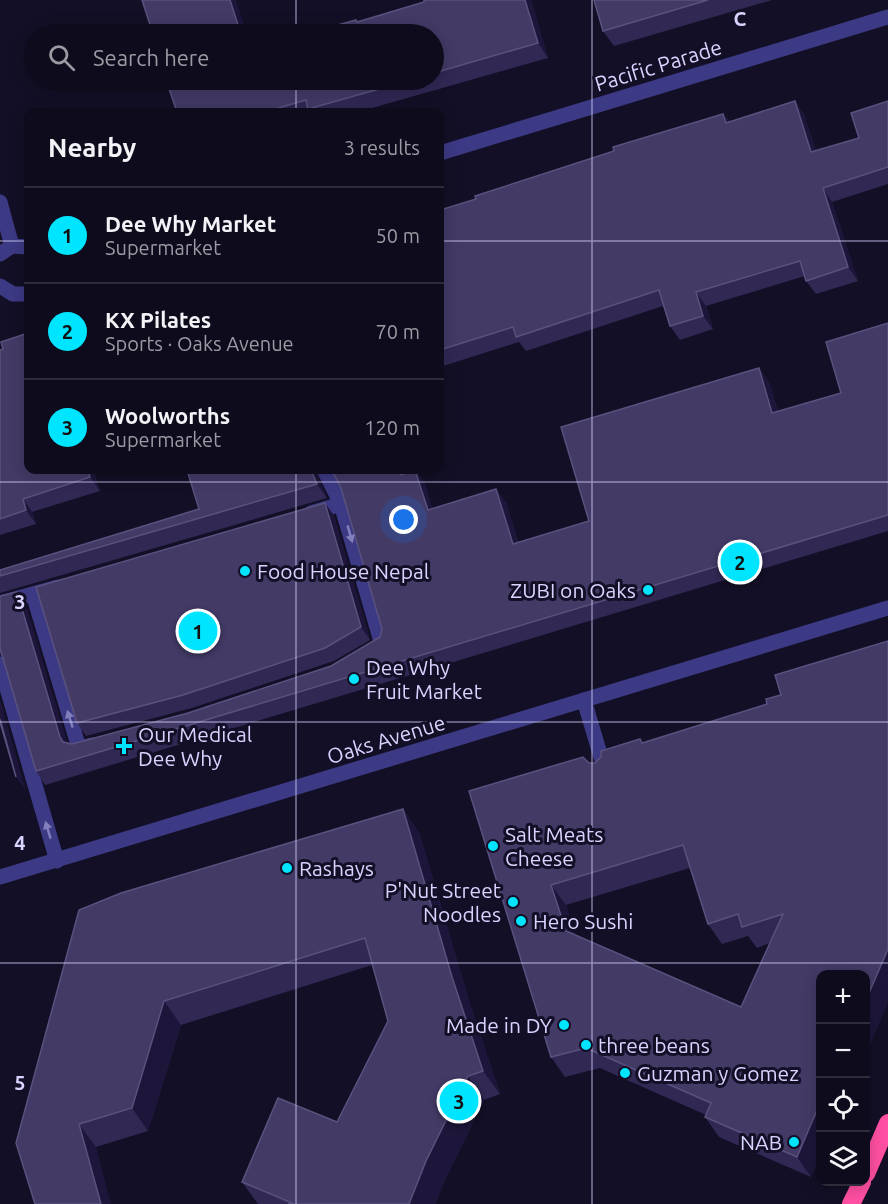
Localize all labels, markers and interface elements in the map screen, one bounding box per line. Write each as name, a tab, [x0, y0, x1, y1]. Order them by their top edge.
text: C	[734, 7, 747, 30]
search box	[24, 24, 444, 90]
street label: Pacific Parade	[592, 34, 724, 96]
icon: search	[45, 41, 78, 74]
text: Search here	[93, 45, 209, 70]
text: Nearby	[48, 133, 136, 162]
text: 3 results	[344, 136, 420, 159]
text: Dee Why Market	[105, 211, 276, 236]
text: 1	[62, 224, 73, 247]
text: 50 m	[376, 224, 420, 247]
text: Supermarket	[105, 236, 221, 259]
text: KX Pilates	[105, 307, 211, 332]
text: 2	[62, 320, 73, 343]
text: 70 m	[376, 320, 420, 343]
text: Sports · Oaks Avenue	[105, 332, 294, 355]
text: Woolworths	[105, 403, 230, 428]
text: 3	[62, 416, 73, 439]
text: 120 m	[364, 416, 420, 439]
text: Supermarket	[105, 428, 221, 451]
your location	[389, 505, 418, 534]
one-way arrow	[346, 526, 355, 544]
pin: 2	[720, 540, 760, 584]
place label: Food House Nepal	[257, 559, 429, 583]
marker: Food House Nepal	[238, 564, 252, 578]
place label: ZUBI on Oaks	[510, 578, 636, 602]
marker: ZUBI on Oaks	[641, 583, 655, 597]
text: 3	[14, 590, 26, 613]
pin: 1	[178, 608, 218, 654]
place label: Dee Why Fruit Market	[366, 655, 482, 703]
marker: Dee Why Fruit Market	[347, 672, 361, 686]
one-way arrow	[65, 709, 74, 727]
street label: Oaks Avenue	[324, 710, 448, 768]
place label: Our Medical Dee Why	[138, 722, 252, 770]
marker: Our Medical Dee Why	[115, 737, 133, 755]
one-way arrow	[43, 821, 52, 839]
place label: Salt Meats Cheese	[505, 822, 603, 870]
text: 4	[14, 831, 26, 854]
marker: Salt Meats Cheese	[486, 839, 500, 853]
place label: Rashays	[299, 856, 374, 880]
marker: Rashays	[280, 861, 294, 875]
place label: P'Nut Street Noodles	[385, 878, 501, 926]
marker: P'Nut Street Noodles	[506, 895, 520, 909]
place label: Hero Sushi	[533, 909, 633, 933]
marker: Hero Sushi	[514, 914, 528, 928]
map controls	[816, 970, 870, 1186]
button: +	[816, 970, 870, 1024]
place label: Made in DY	[446, 1013, 552, 1037]
marker: Made in DY	[557, 1018, 571, 1032]
button: −	[816, 1024, 870, 1078]
place label: three beans	[598, 1033, 710, 1057]
marker: three beans	[579, 1038, 593, 1052]
place label: Guzman y Gomez	[637, 1061, 799, 1085]
marker: Guzman y Gomez	[618, 1066, 632, 1080]
text: 5	[14, 1071, 26, 1094]
pin: 3	[440, 1078, 478, 1124]
button: locate	[816, 1078, 870, 1132]
place label: NAB	[740, 1130, 782, 1154]
button: layers	[816, 1132, 870, 1186]
marker: NAB	[787, 1135, 801, 1149]

